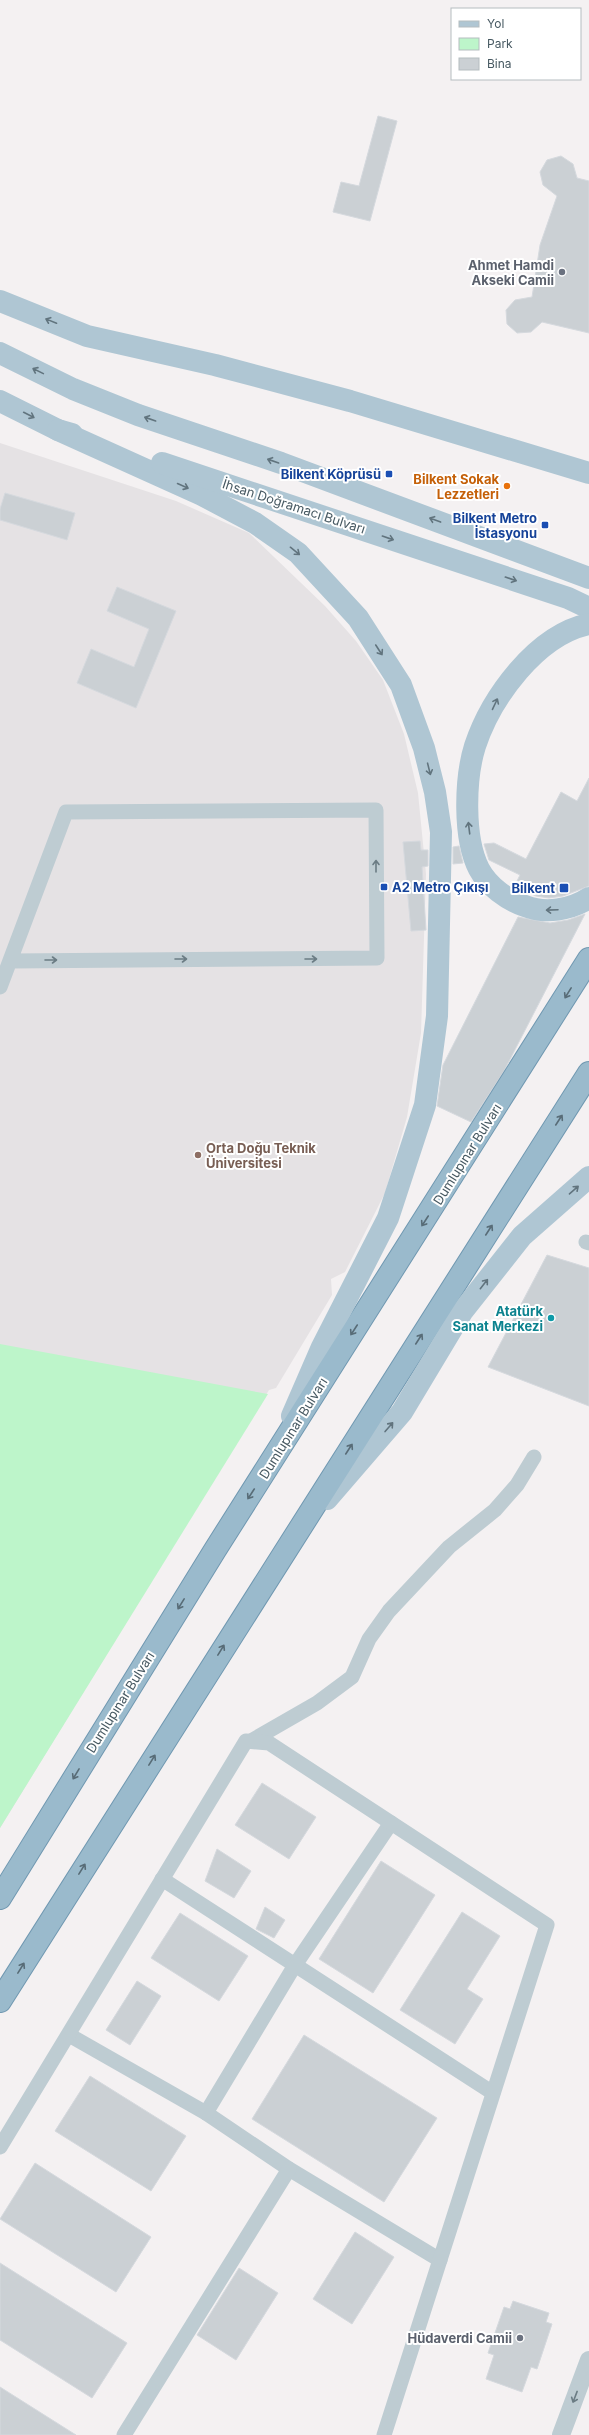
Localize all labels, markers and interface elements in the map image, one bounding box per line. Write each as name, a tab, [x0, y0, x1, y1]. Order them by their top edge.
legend	[451, 8, 581, 80]
text: Yol	[487, 16, 504, 31]
text: Park	[487, 36, 513, 51]
text: Bina	[487, 56, 512, 71]
place label: Ahmet Hamdi Akseki Camii	[468, 257, 554, 288]
marker: Ahmet Hamdi Akseki Camii	[557, 267, 567, 277]
one-way arrow	[45, 317, 57, 325]
one-way arrow	[32, 367, 44, 374]
one-way arrow	[23, 412, 35, 419]
one-way arrow	[143, 415, 156, 422]
one-way arrow	[267, 456, 279, 464]
place label: Bilkent Köprüsü	[281, 466, 381, 482]
marker: Bilkent Köprüsü	[384, 469, 394, 479]
place label: Bilkent Sokak Lezzetleri	[413, 471, 499, 502]
street label: İhsan Doğramacı Bulvarı	[221, 475, 367, 537]
marker: Bilkent Sokak Lezzetleri	[502, 481, 512, 491]
one-way arrow	[177, 483, 189, 490]
place label: Bilkent Metro İstasyonu	[453, 510, 537, 541]
one-way arrow	[429, 515, 441, 523]
marker: Bilkent Metro İstasyonu	[540, 520, 550, 530]
one-way arrow	[382, 534, 394, 542]
one-way arrow	[290, 547, 301, 556]
one-way arrow	[505, 576, 518, 583]
one-way arrow	[375, 644, 383, 655]
one-way arrow	[492, 698, 499, 710]
one-way arrow	[426, 762, 434, 775]
one-way arrow	[466, 822, 473, 835]
one-way arrow	[372, 860, 380, 873]
place label: A2 Metro Çıkışı	[392, 879, 489, 895]
place label: Bilkent	[512, 880, 555, 896]
marker: A2 Metro Çıkışı	[379, 882, 389, 892]
marker: Bilkent	[558, 882, 570, 894]
one-way arrow	[546, 906, 559, 913]
one-way arrow	[174, 955, 187, 963]
one-way arrow	[304, 955, 317, 963]
one-way arrow	[44, 956, 57, 964]
one-way arrow	[564, 987, 573, 998]
street label: Dumlupınar Bulvarı	[429, 1101, 505, 1207]
one-way arrow	[555, 1115, 563, 1126]
place label: Orta Doğu Teknik Üniversitesi	[206, 1140, 316, 1171]
marker: Orta Doğu Teknik Üniversitesi	[193, 1150, 203, 1160]
one-way arrow	[569, 1186, 579, 1195]
one-way arrow	[420, 1215, 428, 1227]
one-way arrow	[485, 1225, 493, 1236]
one-way arrow	[480, 1278, 489, 1289]
place label: Atatürk Sanat Merkezi	[452, 1303, 543, 1334]
marker: Atatürk Sanat Merkezi	[546, 1313, 556, 1323]
one-way arrow	[350, 1324, 358, 1335]
one-way arrow	[415, 1334, 423, 1345]
street label: Dumlupınar Bulvarı	[255, 1375, 331, 1481]
one-way arrow	[385, 1421, 394, 1432]
one-way arrow	[345, 1444, 353, 1455]
one-way arrow	[247, 1488, 255, 1499]
one-way arrow	[177, 1598, 185, 1610]
one-way arrow	[218, 1644, 226, 1656]
street label: Dumlupınar Bulvarı	[82, 1649, 158, 1755]
one-way arrow	[147, 1754, 156, 1765]
one-way arrow	[71, 1768, 80, 1779]
one-way arrow	[78, 1864, 86, 1875]
one-way arrow	[17, 1962, 25, 1974]
place label: Hüdaverdi Camii	[408, 2330, 512, 2346]
marker: Hüdaverdi Camii	[515, 2333, 525, 2343]
one-way arrow	[571, 2390, 579, 2402]

